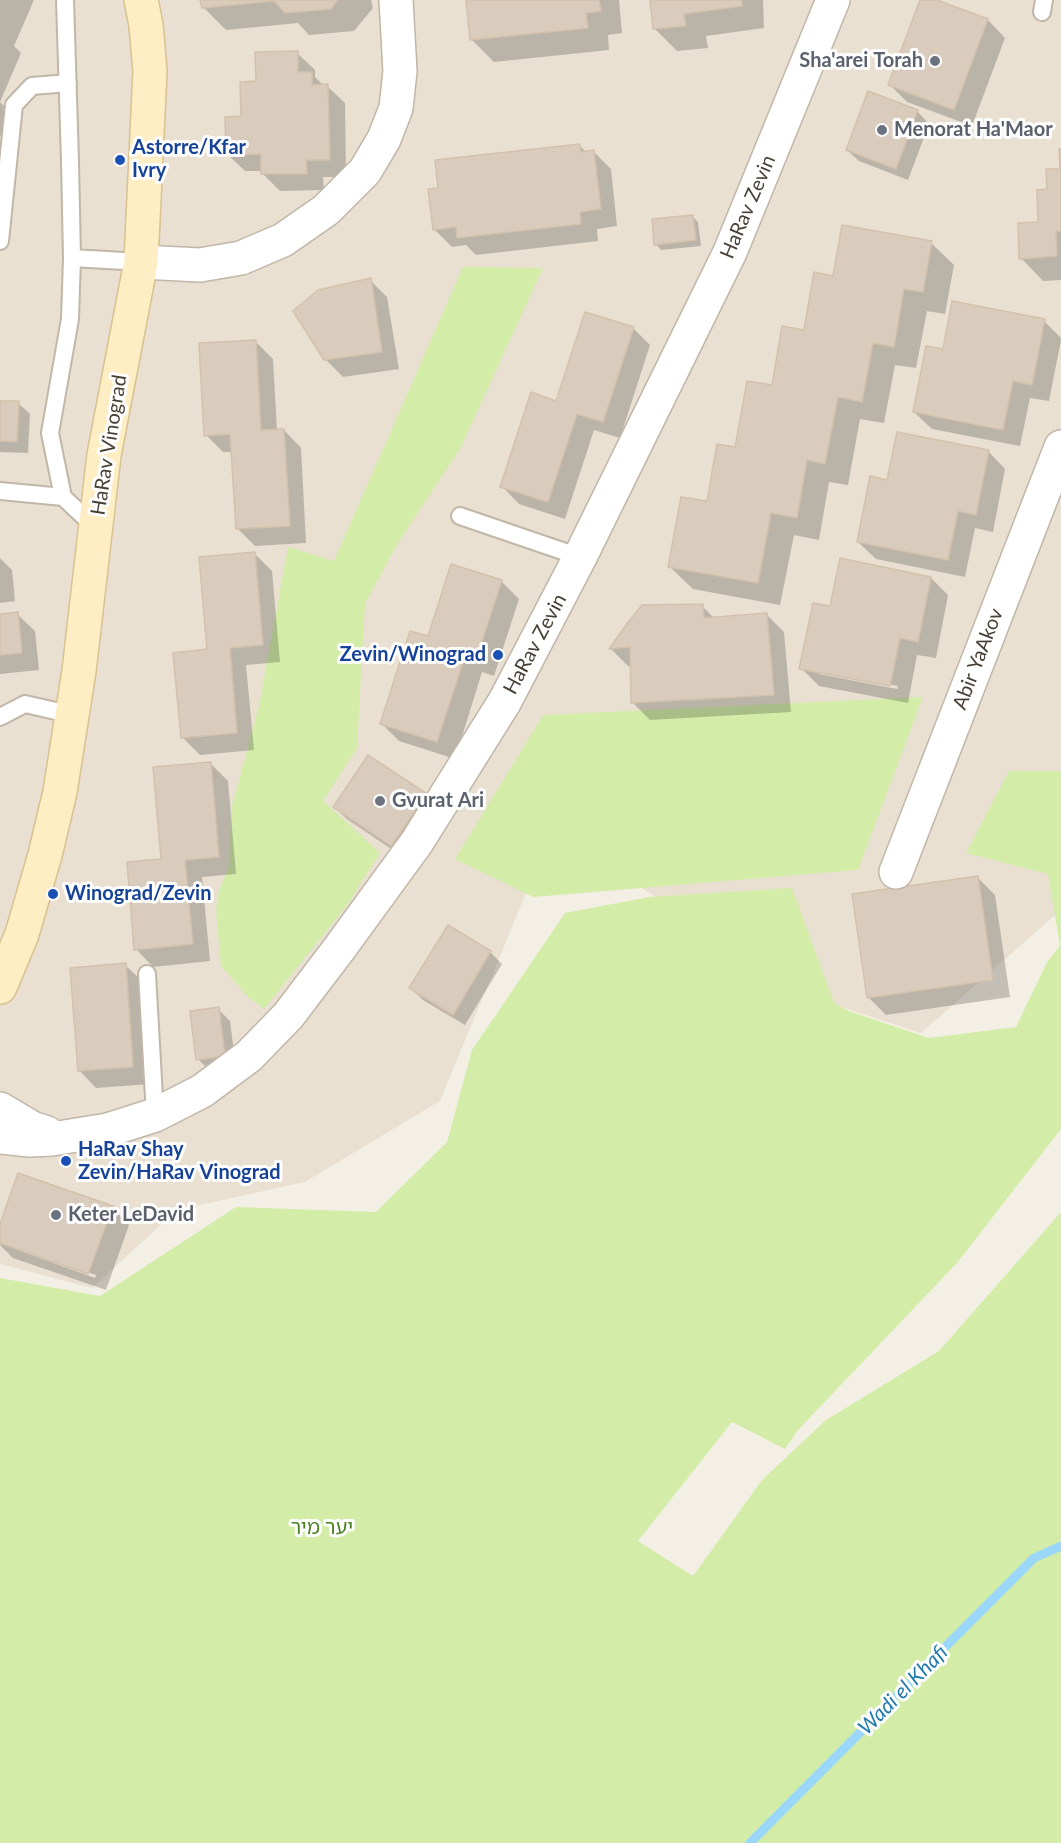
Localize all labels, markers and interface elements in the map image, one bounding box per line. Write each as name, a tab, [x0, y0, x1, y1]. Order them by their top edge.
place label: Sha'arei Torah	[799, 49, 923, 73]
marker: Sha'arei Torah	[928, 54, 942, 68]
place label: Menorat Ha'Maor	[894, 118, 1053, 142]
marker: Menorat Ha'Maor	[875, 123, 889, 137]
place label: Astorre/Kfar Ivry	[132, 136, 246, 183]
street label: HaRav Zevin	[715, 151, 781, 263]
marker: Astorre/Kfar Ivry	[113, 153, 127, 167]
street label: HaRav Vinograd	[86, 373, 132, 517]
street label: HaRav Zevin	[498, 590, 572, 698]
street label: Abir YaAkov	[948, 605, 1008, 713]
place label: Zevin/Winograd	[340, 643, 486, 667]
marker: Zevin/Winograd	[491, 648, 505, 662]
place label: Gvurat Ari	[392, 789, 484, 813]
marker: Gvurat Ari	[373, 794, 387, 808]
place label: Winograd/Zevin	[65, 882, 211, 906]
marker: Winograd/Zevin	[46, 887, 60, 901]
place label: HaRav Shay Zevin/HaRav Vinograd	[78, 1138, 280, 1185]
marker: HaRav Shay Zevin/HaRav Vinograd	[59, 1154, 73, 1168]
place label: Keter LeDavid	[68, 1203, 194, 1227]
marker: Keter LeDavid	[49, 1208, 63, 1222]
park label: יער מיר	[291, 1516, 353, 1540]
water label: Wadi el Khafi	[853, 1640, 953, 1740]

